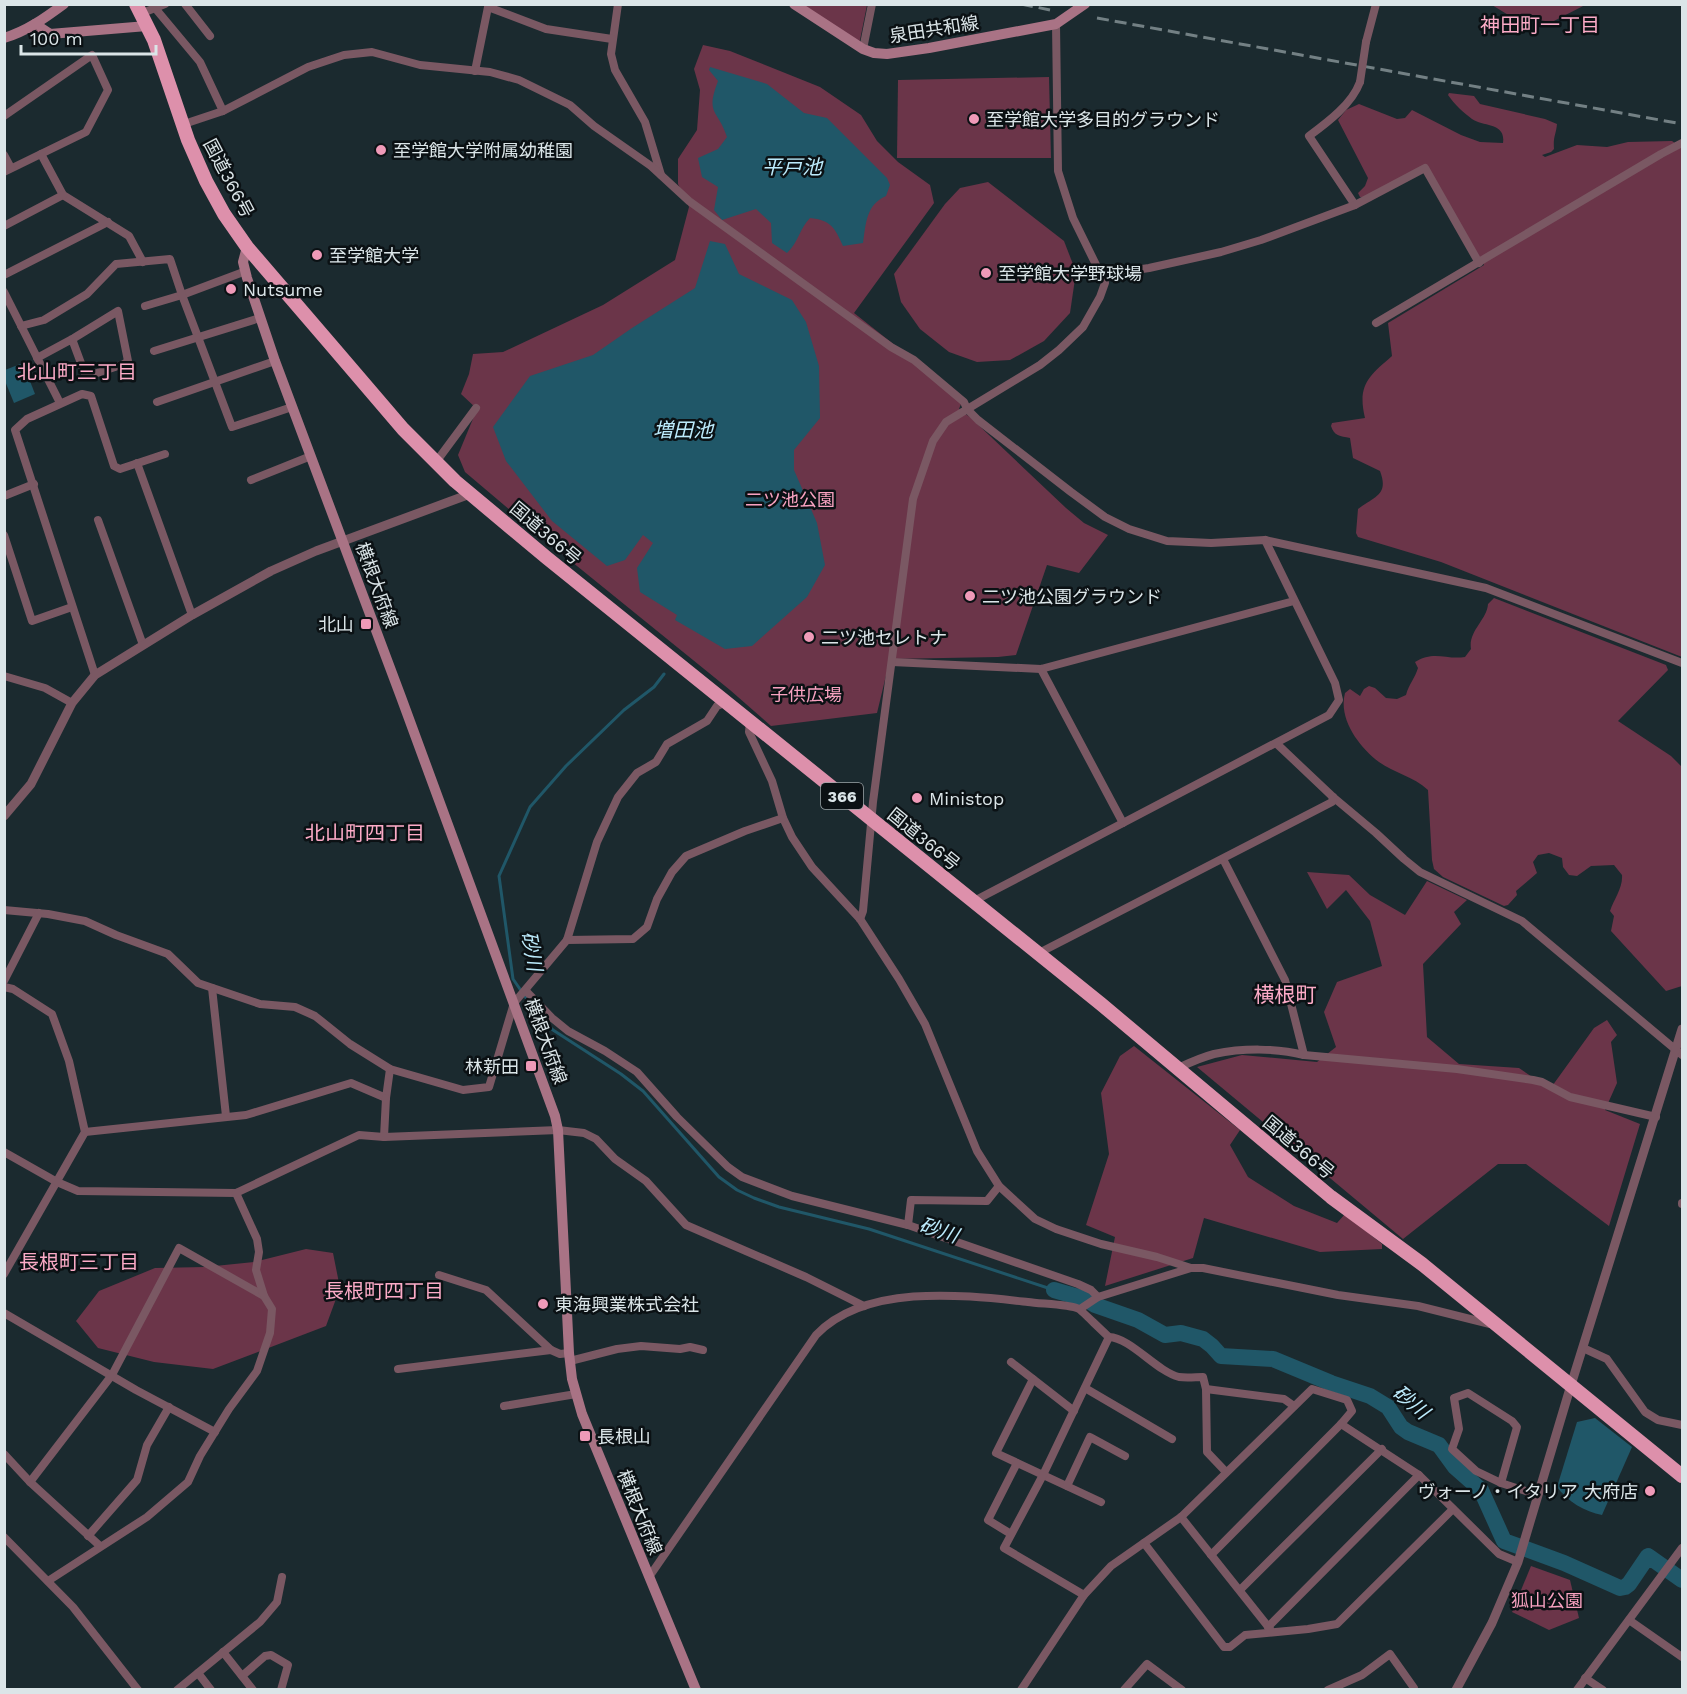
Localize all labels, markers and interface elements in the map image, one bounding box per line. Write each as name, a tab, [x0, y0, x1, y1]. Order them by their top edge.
street label: 泉田共和線	[888, 12, 980, 46]
district label: 神田町一丁目	[1480, 13, 1600, 37]
scale bar	[21, 18, 156, 56]
text: 100 m	[30, 28, 83, 49]
place label: 至学館大学多目的グラウンド	[986, 109, 1220, 130]
marker: 至学館大学多目的グラウンド	[967, 112, 981, 126]
street label: 国道366号	[199, 135, 259, 221]
place label: 至学館大学附属幼稚園	[393, 140, 573, 161]
marker: 至学館大学附属幼稚園	[374, 143, 388, 157]
water label: 平戸池	[762, 155, 824, 179]
place label: 至学館大学	[329, 245, 419, 266]
marker: 至学館大学	[310, 248, 324, 262]
place label: 至学館大学野球場	[998, 263, 1142, 284]
marker: 至学館大学野球場	[979, 266, 993, 280]
place label: Nutsume	[243, 279, 323, 300]
marker: Nutsume	[224, 282, 238, 296]
district label: 北山町三丁目	[17, 360, 137, 384]
water label: 増田池	[653, 418, 715, 442]
park label: 二ツ池公園	[745, 489, 835, 510]
street label: 国道366号	[506, 497, 586, 569]
street label: 横根大府線	[352, 539, 402, 631]
place label: 二ツ池公園グラウンド	[982, 586, 1162, 607]
marker: 二ツ池公園グラウンド	[963, 589, 977, 603]
place label: 北山	[318, 614, 354, 635]
marker: 北山	[359, 617, 373, 631]
place label: 二ツ池セレトナ	[821, 627, 947, 648]
marker: 二ツ池セレトナ	[802, 630, 816, 644]
park label: 子供広場	[770, 684, 842, 705]
road number: 366	[821, 783, 863, 809]
place label: Ministop	[929, 788, 1004, 809]
marker: Ministop	[910, 791, 924, 805]
street label: 国道366号	[884, 804, 964, 874]
district label: 北山町四丁目	[305, 821, 425, 845]
water label: 砂川	[517, 929, 548, 975]
district label: 横根町	[1254, 982, 1317, 1007]
street label: 横根大府線	[521, 995, 571, 1087]
place label: 林新田	[465, 1056, 519, 1077]
marker: 林新田	[524, 1059, 538, 1073]
street label: 国道366号	[1259, 1111, 1339, 1183]
water label: 砂川	[916, 1212, 964, 1248]
district label: 長根町三丁目	[19, 1250, 139, 1274]
district label: 長根町四丁目	[324, 1279, 444, 1303]
place label: 東海興業株式会社	[555, 1294, 699, 1315]
marker: 東海興業株式会社	[536, 1297, 550, 1311]
water label: 砂川	[1388, 1380, 1436, 1425]
place label: 長根山	[597, 1426, 651, 1447]
marker: 長根山	[578, 1429, 592, 1443]
street label: 横根大府線	[613, 1466, 667, 1558]
place label: ヴォーノ・イタリア 大府店	[1418, 1481, 1638, 1502]
marker: ヴォーノ・イタリア 大府店	[1643, 1484, 1657, 1498]
park label: 狐山公園	[1511, 1590, 1583, 1611]

